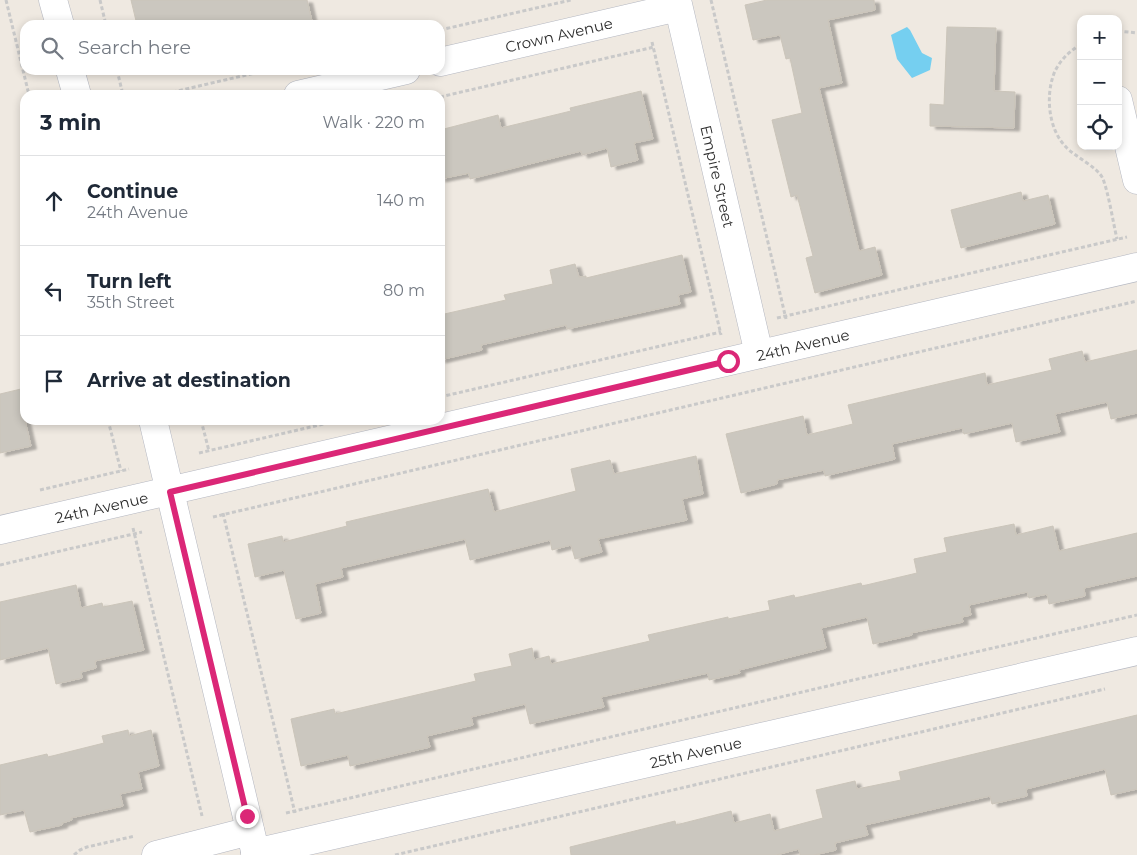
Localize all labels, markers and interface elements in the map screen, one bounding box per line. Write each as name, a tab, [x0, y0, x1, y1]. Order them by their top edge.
street label: Crown Avenue	[503, 13, 614, 56]
map controls	[1077, 15, 1122, 150]
button: +	[1077, 15, 1122, 60]
search box	[20, 20, 445, 75]
icon: search	[38, 34, 66, 62]
text: Search here	[78, 36, 191, 59]
button: −	[1077, 60, 1122, 105]
button: locate	[1077, 105, 1122, 150]
text: 3 min	[40, 110, 101, 135]
text: Walk · 220 m	[322, 113, 425, 132]
street label: Empire Street	[697, 123, 739, 229]
text: Continue	[87, 180, 178, 203]
icon: ahead	[40, 187, 68, 215]
text: 140 m	[377, 191, 425, 210]
text: 24th Avenue	[87, 203, 188, 222]
text: Turn left	[87, 270, 172, 293]
icon: left	[40, 277, 68, 305]
text: 80 m	[383, 281, 425, 300]
text: 35th Street	[87, 293, 175, 312]
street label: 24th Avenue	[754, 324, 851, 365]
route start	[717, 350, 740, 373]
icon: arrive	[40, 367, 68, 395]
text: Arrive at destination	[87, 369, 291, 392]
street label: 24th Avenue	[53, 487, 150, 527]
street label: 25th Avenue	[648, 732, 743, 772]
route end	[236, 805, 259, 828]

